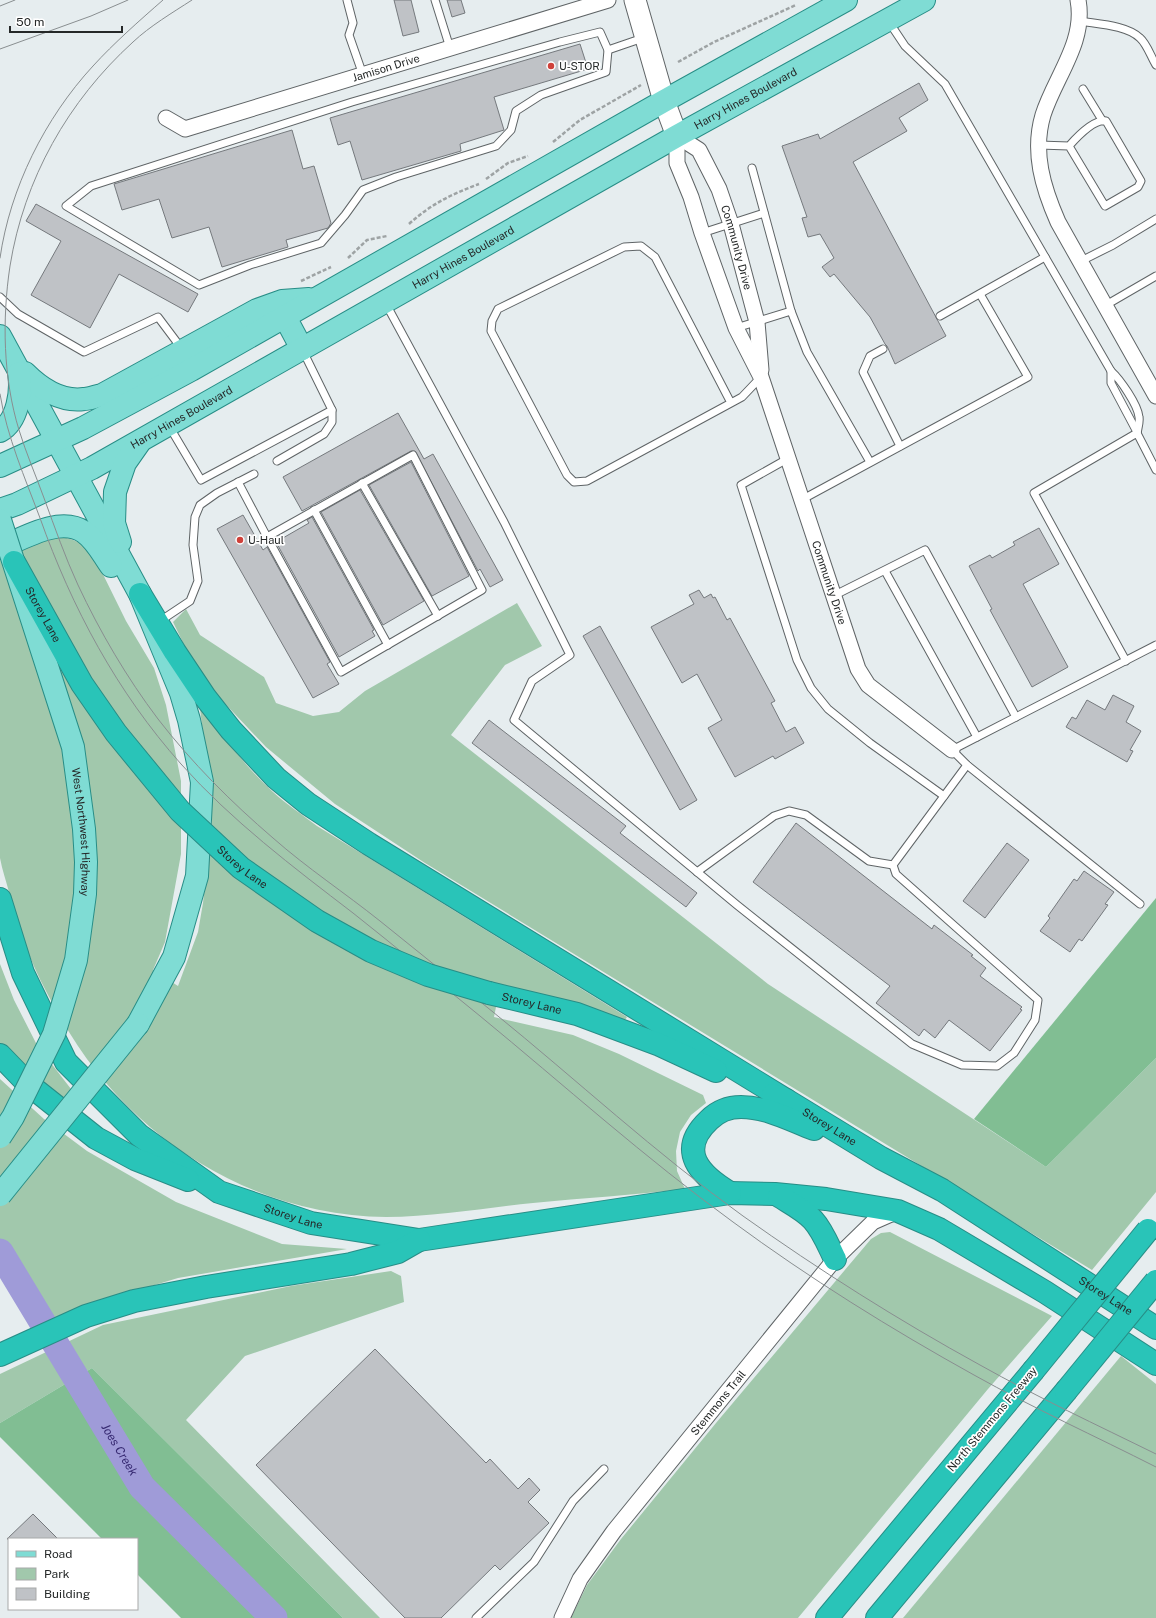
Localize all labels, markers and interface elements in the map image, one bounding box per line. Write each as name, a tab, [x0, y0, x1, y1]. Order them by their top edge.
scale bar	[10, 8, 122, 34]
text: 50 m	[16, 15, 44, 29]
street label: Jamison Drive	[351, 52, 421, 84]
place label: U-STOR	[559, 60, 600, 72]
marker: U-STOR	[546, 61, 556, 71]
street label: Harry Hines Boulevard	[692, 65, 799, 131]
street label: Community Drive	[719, 203, 754, 291]
street label: Harry Hines Boulevard	[410, 224, 516, 291]
street label: Harry Hines Boulevard	[128, 384, 235, 451]
place label: U-Haul	[248, 534, 284, 546]
marker: U-Haul	[235, 535, 245, 545]
street label: Community Drive	[810, 539, 849, 626]
street label: Storey Lane	[23, 585, 63, 644]
street label: West Northwest Highway	[70, 767, 92, 897]
street label: Storey Lane	[215, 843, 270, 891]
street label: Storey Lane	[501, 990, 563, 1016]
street label: Storey Lane	[800, 1106, 859, 1148]
street label: Storey Lane	[262, 1201, 324, 1231]
street label: Storey Lane	[1077, 1274, 1135, 1317]
street label: North Stemmons Freeway	[945, 1364, 1039, 1474]
street label: Stemmons Trail	[688, 1368, 748, 1438]
water label: Joes Creek	[98, 1421, 141, 1479]
legend	[8, 1538, 138, 1610]
text: Road	[44, 1547, 72, 1561]
text: Park	[44, 1567, 70, 1581]
text: Building	[44, 1587, 90, 1601]

